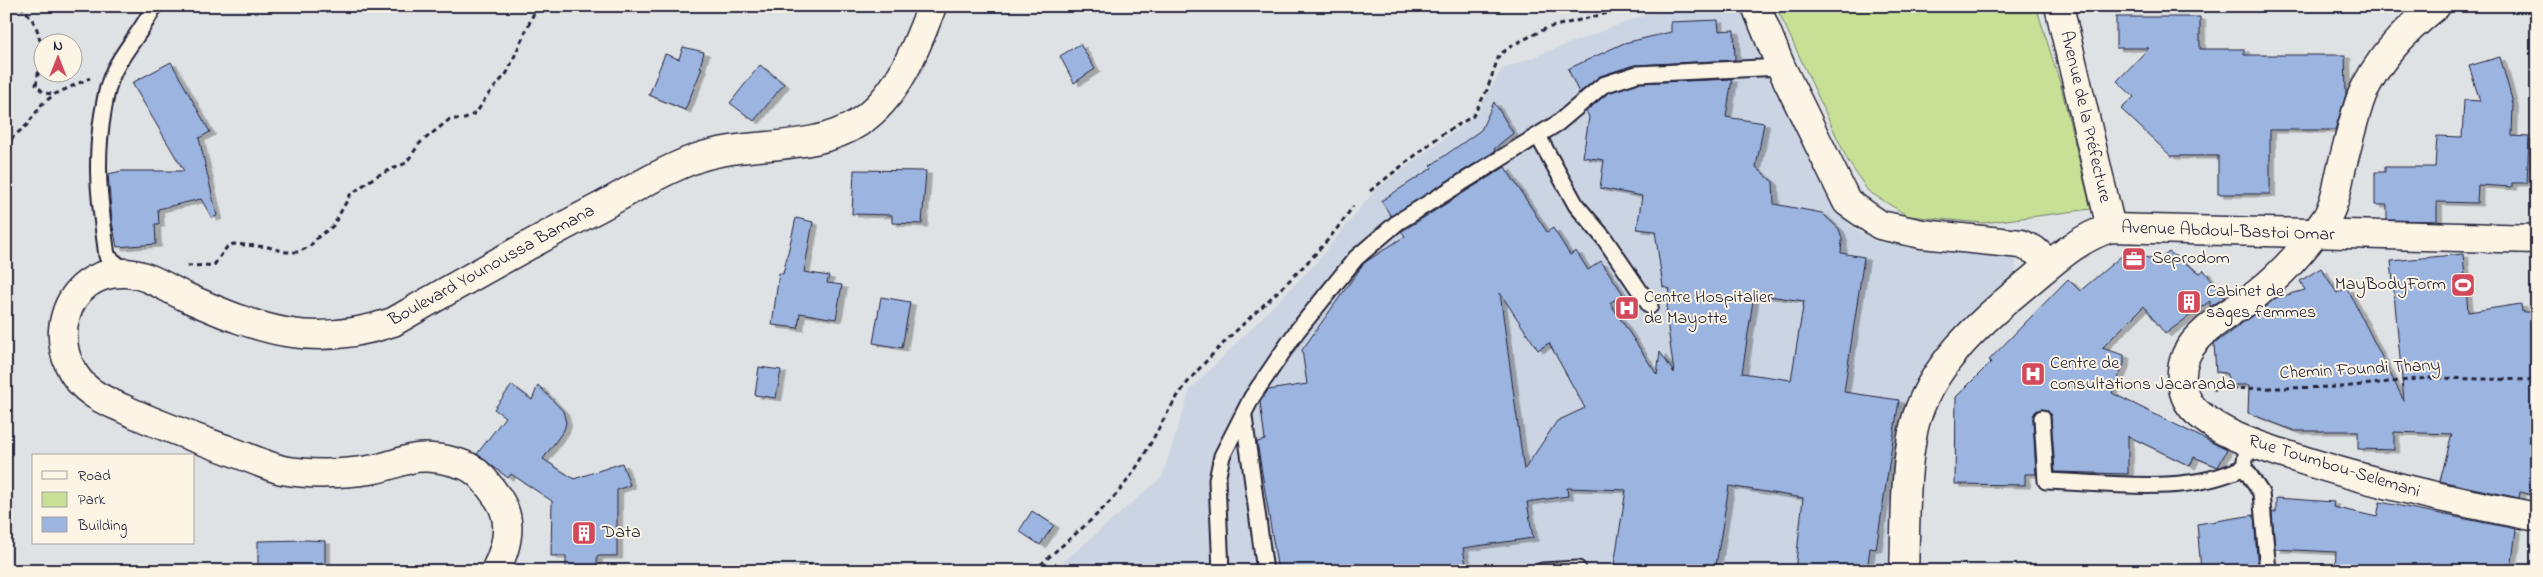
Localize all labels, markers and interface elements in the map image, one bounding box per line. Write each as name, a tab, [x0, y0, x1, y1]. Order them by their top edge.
street label: Avenue de la Préfecture	[2053, 29, 2118, 206]
north arrow	[32, 32, 82, 82]
text: N	[53, 36, 63, 57]
street label: Boulevard Younoussa Bamana	[383, 198, 600, 334]
street label: Avenue Abdoul-Bastoi Omar	[2121, 215, 2336, 249]
office icon: Seprodom	[2121, 246, 2147, 272]
place label: Seprodom	[2152, 246, 2230, 272]
place label: MayBodyForm	[2335, 272, 2446, 298]
sports icon: MayBodyForm	[2450, 272, 2476, 298]
place label: Cabinet de sages femmes	[2206, 279, 2316, 327]
place label: Centre Hospitalier de Mayotte	[1644, 285, 1773, 332]
building icon: Cabinet de sages femmes	[2176, 289, 2202, 315]
hospital icon: Centre Hospitalier de Mayotte	[1614, 295, 1640, 321]
place label: Centre de consultations Jacaranda	[2050, 351, 2236, 398]
street label: Chemin Foundi Thany	[2279, 353, 2441, 387]
hospital icon: Centre de consultations Jacaranda	[2020, 361, 2046, 387]
street label: Rue Toumbou-Selemani	[2245, 429, 2423, 505]
legend	[32, 454, 195, 544]
text: Road	[78, 465, 111, 487]
text: Park	[78, 489, 106, 511]
text: Building	[77, 515, 127, 538]
building icon: Data	[571, 520, 597, 546]
place label: Data	[601, 520, 641, 546]

